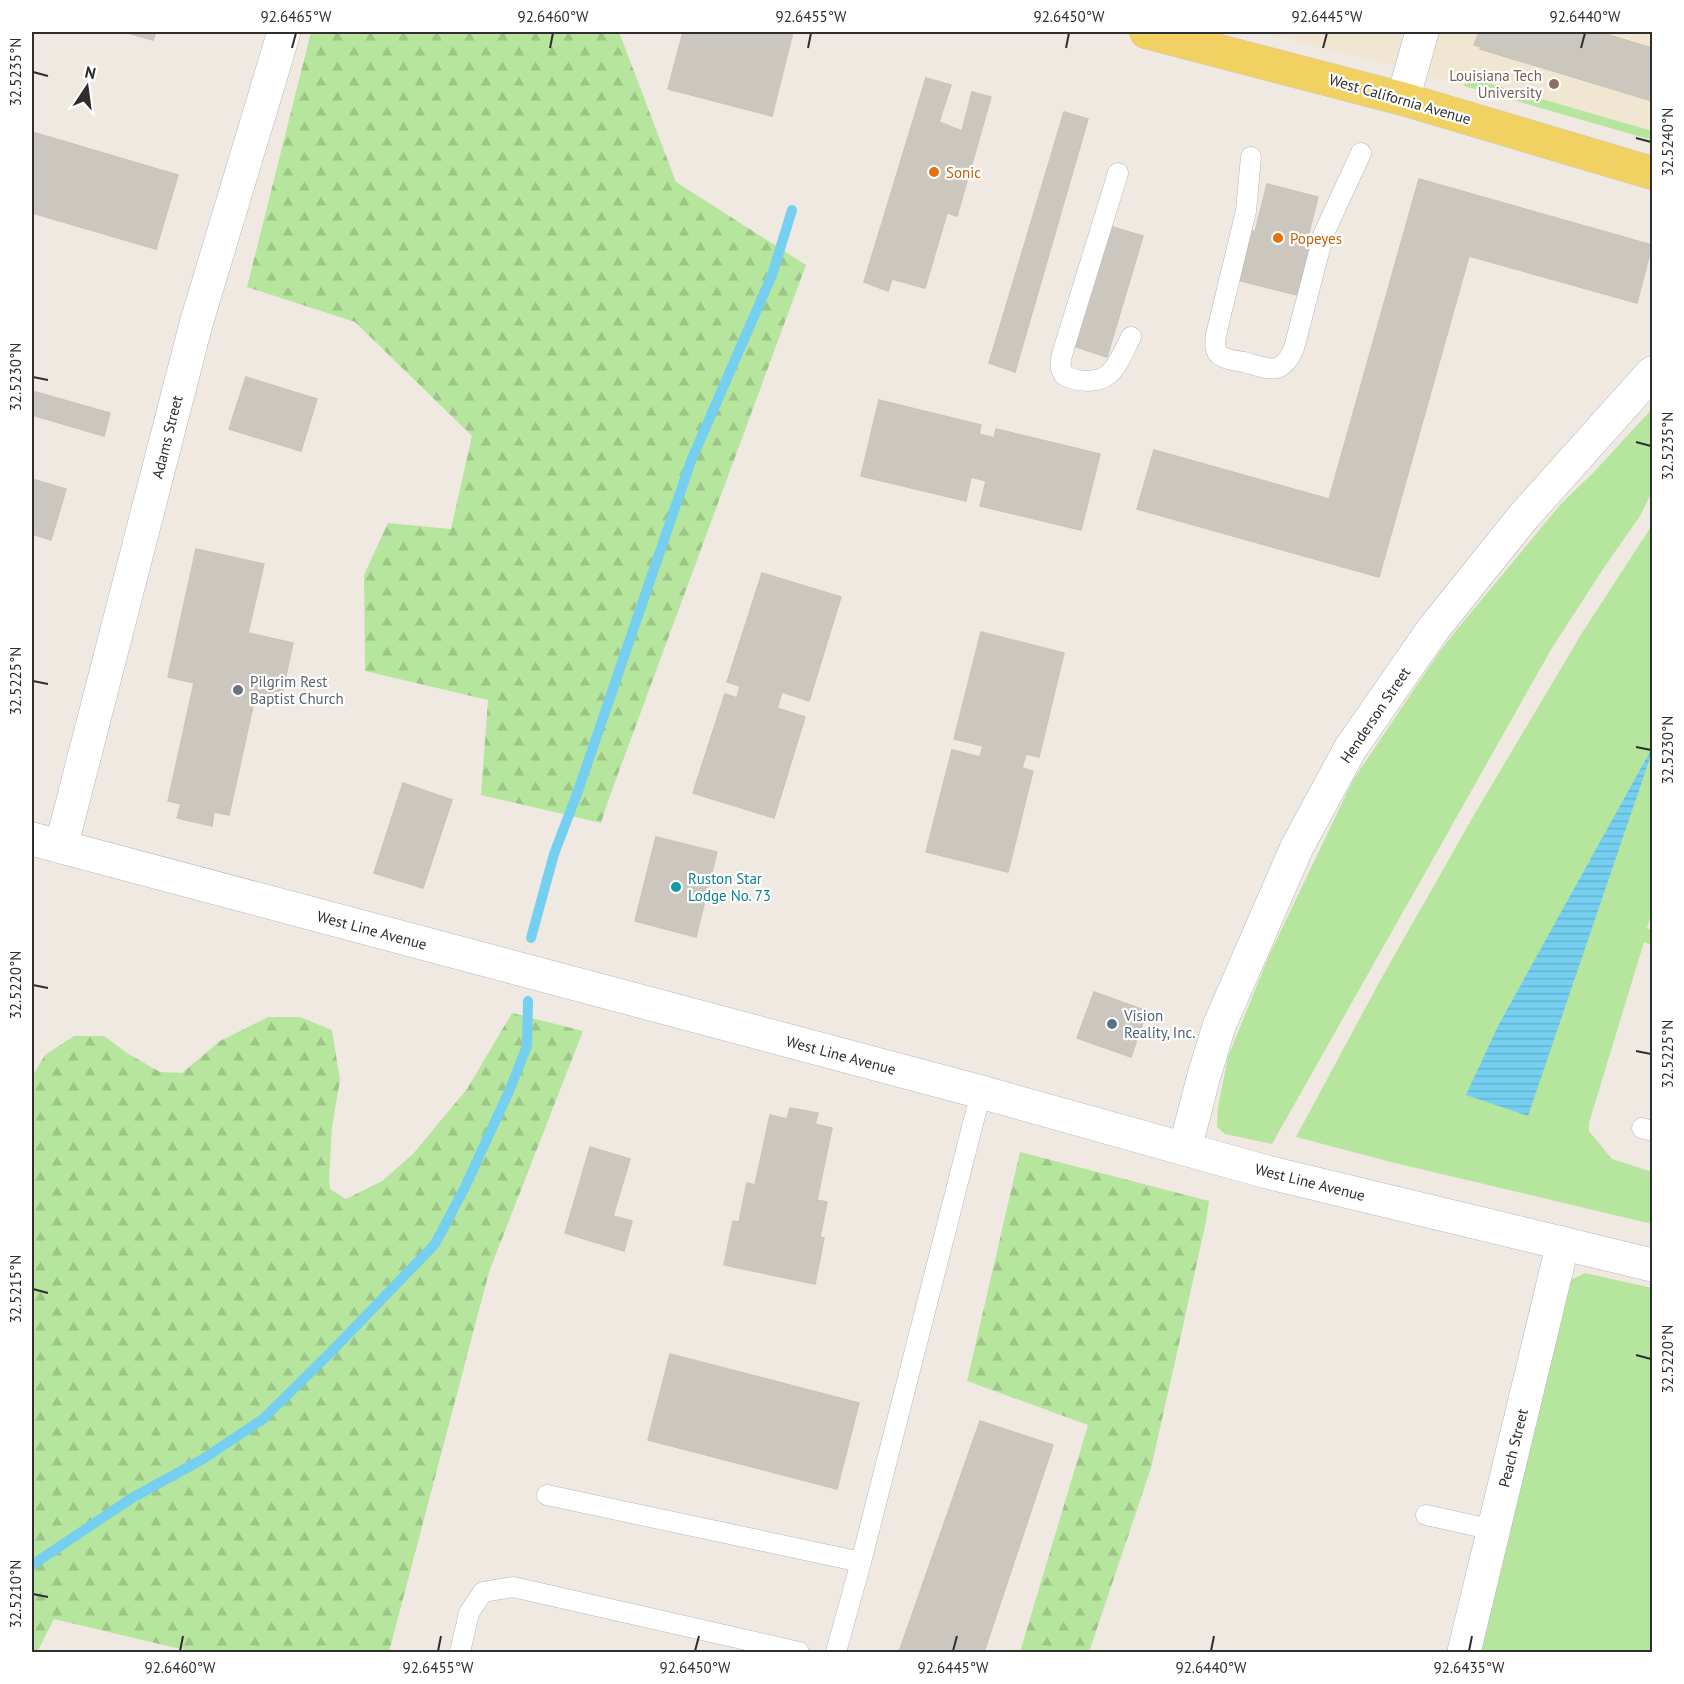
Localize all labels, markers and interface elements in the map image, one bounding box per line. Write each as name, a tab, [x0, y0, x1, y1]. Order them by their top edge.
text: 92.6465°W	[260, 7, 332, 26]
text: 92.6460°W	[517, 7, 589, 26]
text: 92.6455°W	[775, 7, 847, 26]
text: 92.6450°W	[1033, 7, 1105, 26]
text: 92.6445°W	[1291, 7, 1363, 26]
text: 92.6440°W	[1549, 7, 1621, 26]
text: 32.5235°N	[6, 38, 25, 106]
north arrow	[57, 57, 117, 117]
text: N	[83, 61, 98, 83]
place label: Louisiana Tech University	[1449, 66, 1542, 102]
street label: West California Avenue	[1327, 70, 1473, 128]
marker: Louisiana Tech University	[1547, 77, 1561, 91]
text: 32.5240°N	[1658, 108, 1677, 176]
place label: Sonic	[946, 163, 981, 182]
marker: Sonic	[927, 165, 941, 179]
place label: Popeyes	[1290, 229, 1342, 248]
marker: Popeyes	[1271, 231, 1285, 245]
text: 32.5230°N	[6, 343, 25, 411]
street label: Adams Street	[147, 393, 187, 481]
text: 32.5235°N	[1658, 412, 1677, 480]
text: 32.5225°N	[6, 647, 25, 715]
street label: Henderson Street	[1336, 663, 1414, 767]
place label: Pilgrim Rest Baptist Church	[250, 672, 344, 708]
marker: Pilgrim Rest Baptist Church	[231, 683, 245, 697]
text: 32.5230°N	[1658, 716, 1677, 784]
place label: Ruston Star Lodge No. 73	[688, 869, 771, 905]
marker: Ruston Star Lodge No. 73	[669, 880, 683, 894]
street label: West Line Avenue	[315, 906, 429, 954]
text: 32.5220°N	[6, 951, 25, 1019]
place label: Vision Reality, Inc.	[1123, 1006, 1195, 1042]
marker: Vision Reality, Inc.	[1105, 1017, 1119, 1031]
text: 32.5225°N	[1658, 1020, 1677, 1088]
street label: West Line Avenue	[784, 1031, 898, 1079]
street label: West Line Avenue	[1253, 1159, 1367, 1205]
text: 32.5215°N	[6, 1255, 25, 1323]
text: 32.5220°N	[1658, 1325, 1677, 1393]
street label: Peach Street	[1494, 1407, 1532, 1489]
text: 32.5210°N	[6, 1560, 25, 1628]
text: 92.6460°W	[144, 1658, 216, 1677]
text: 92.6455°W	[402, 1658, 474, 1677]
text: 92.6450°W	[659, 1658, 731, 1677]
text: 92.6445°W	[917, 1658, 989, 1677]
text: 92.6440°W	[1175, 1658, 1247, 1677]
text: 92.6435°W	[1433, 1658, 1505, 1677]

